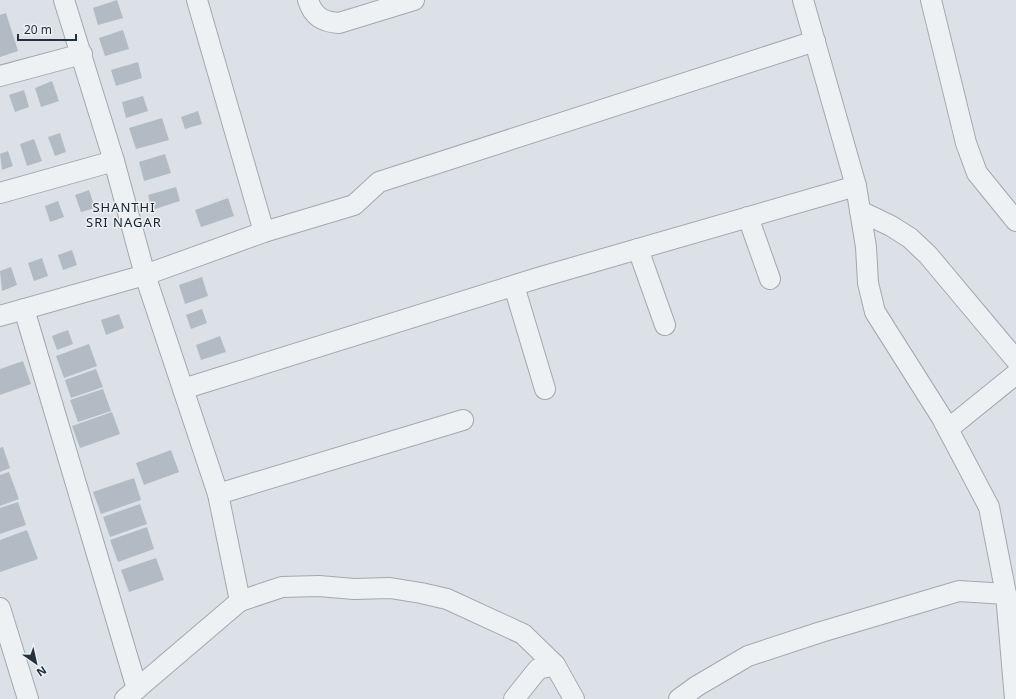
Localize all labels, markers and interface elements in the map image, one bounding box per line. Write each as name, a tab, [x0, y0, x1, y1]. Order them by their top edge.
scale bar	[18, 16, 76, 42]
text: 20 m	[24, 21, 52, 38]
district label: SHANTHI SRI NAGAR	[86, 198, 162, 231]
north arrow	[16, 643, 56, 683]
text: N	[34, 663, 50, 680]

